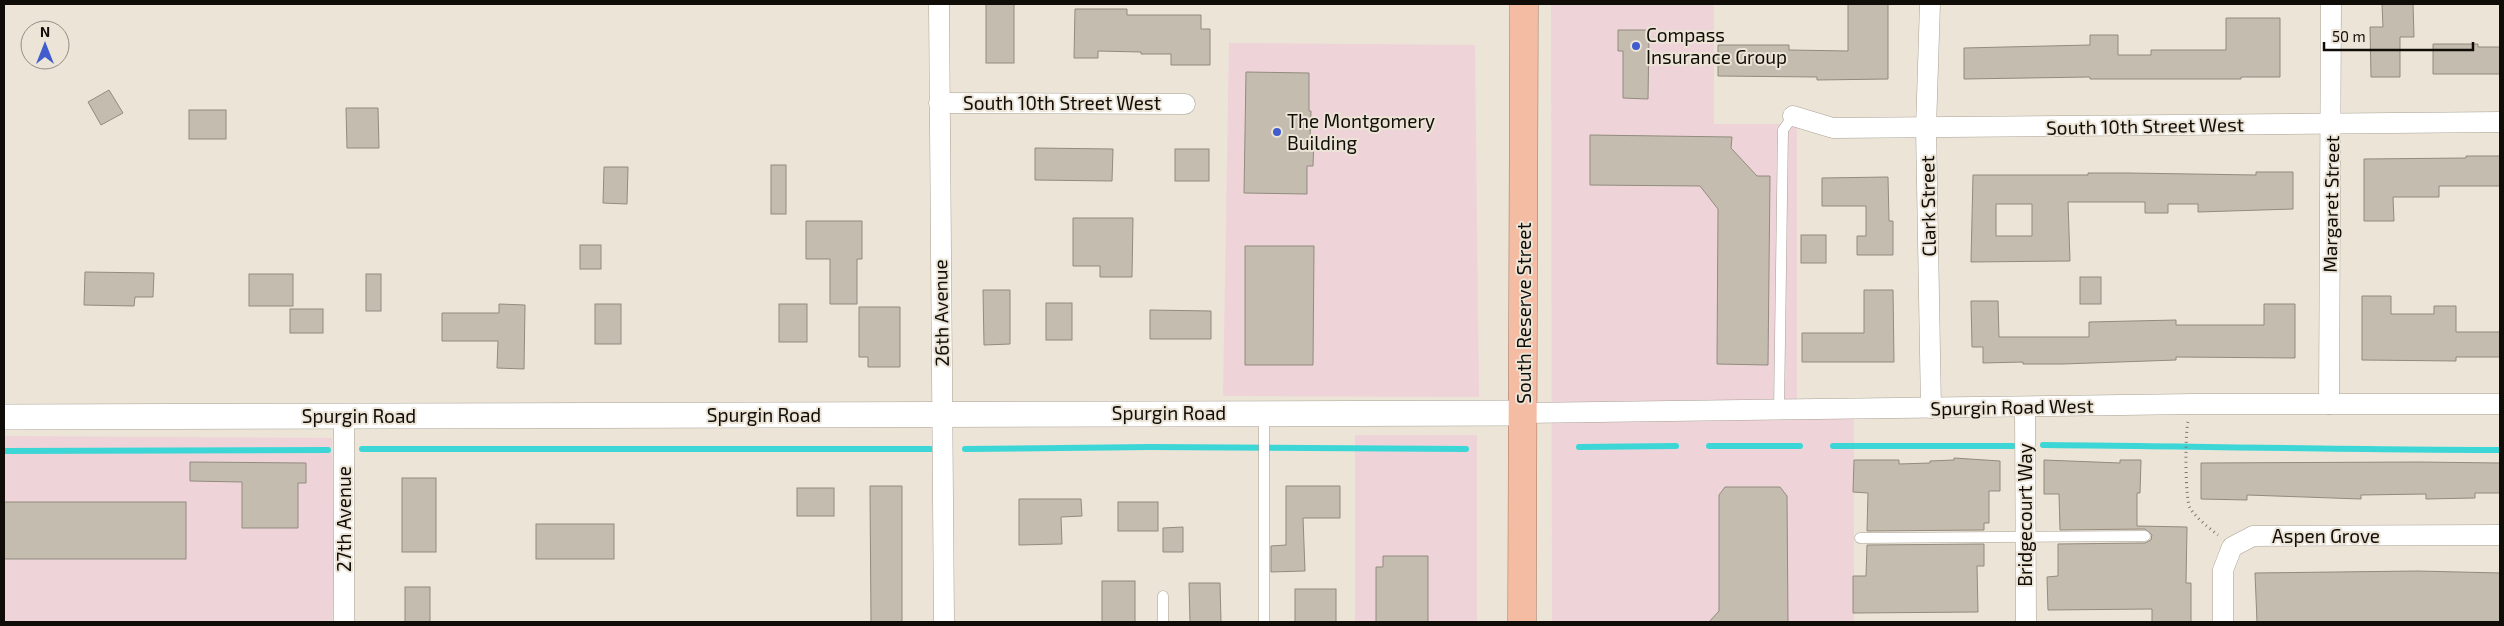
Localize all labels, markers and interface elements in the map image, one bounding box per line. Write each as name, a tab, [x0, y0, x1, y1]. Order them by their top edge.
north arrow	[20, 20, 70, 70]
scale bar	[2324, 20, 2473, 52]
text: N	[40, 23, 50, 40]
place label: Compass Insurance Group	[1646, 23, 1787, 68]
text: 50 m	[2332, 27, 2366, 45]
marker: Compass Insurance Group	[1630, 40, 1642, 52]
street label: South 10th Street West	[963, 91, 1161, 114]
place label: The Montgomery Building	[1287, 109, 1435, 154]
street label: South 10th Street West	[2046, 112, 2244, 139]
marker: The Montgomery Building	[1271, 126, 1283, 138]
street label: Margaret Street	[2318, 135, 2343, 273]
street label: Clark Street	[1915, 155, 1940, 257]
street label: South Reserve Street	[1512, 222, 1535, 404]
street label: 26th Avenue	[928, 259, 953, 367]
street label: Spurgin Road West	[1930, 394, 2094, 419]
street label: Spurgin Road	[1112, 401, 1226, 424]
street label: Spurgin Road	[707, 403, 821, 426]
street label: Spurgin Road	[302, 404, 416, 427]
street label: Bridgecourt Way	[2013, 443, 2036, 587]
street label: 27th Avenue	[332, 466, 355, 572]
street label: Aspen Grove	[2272, 524, 2380, 547]

